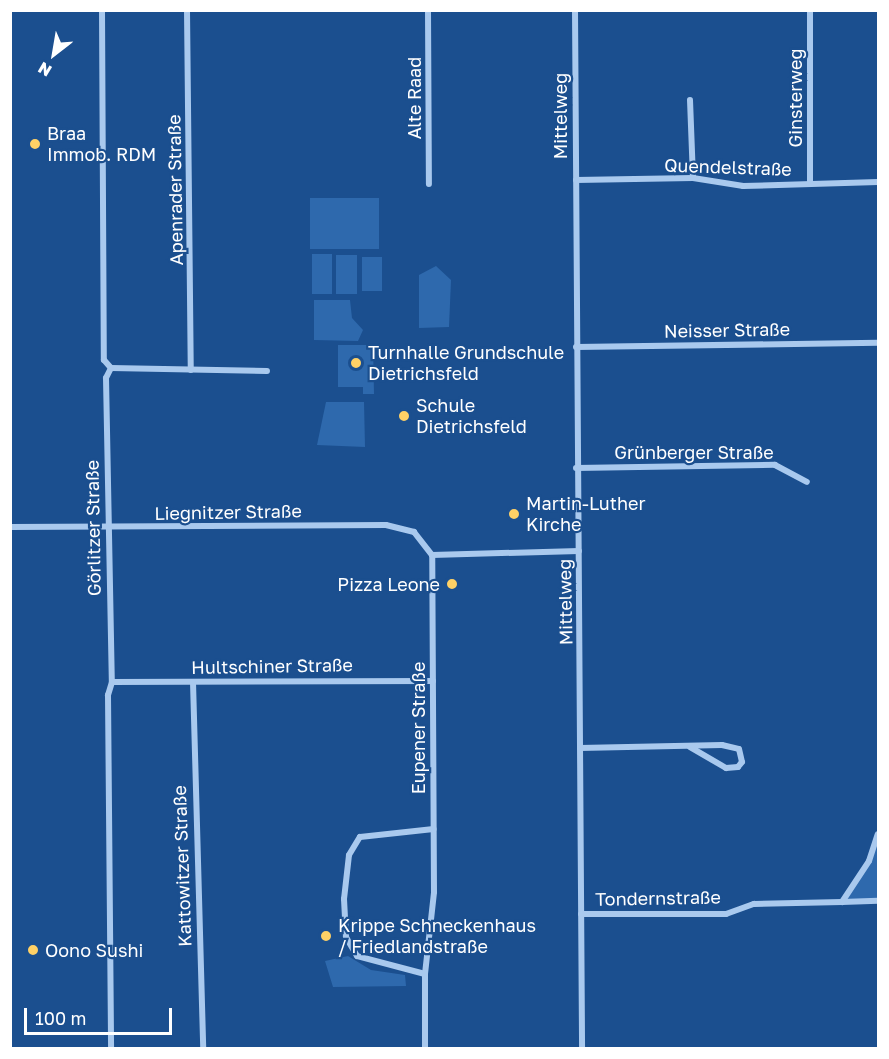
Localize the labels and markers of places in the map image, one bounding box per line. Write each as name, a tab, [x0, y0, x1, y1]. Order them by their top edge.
place label: Braa Immob. RDM	[47, 123, 156, 166]
marker: Braa Immob. RDM	[28, 137, 42, 151]
place label: Turnhalle Grundschule Dietrichsfeld	[368, 342, 564, 385]
marker: Turnhalle Grundschule Dietrichsfeld	[349, 356, 363, 370]
place label: Schule Dietrichsfeld	[416, 395, 527, 438]
marker: Schule Dietrichsfeld	[397, 409, 411, 423]
place label: Martin-Luther Kirche	[526, 493, 645, 536]
marker: Martin-Luther Kirche	[507, 507, 521, 521]
place label: Pizza Leone	[337, 573, 440, 595]
marker: Pizza Leone	[445, 577, 459, 591]
place label: Krippe Schneckenhaus / Friedlandstraße	[338, 915, 536, 958]
marker: Krippe Schneckenhaus / Friedlandstraße	[319, 929, 333, 943]
place label: Oono Sushi	[45, 939, 143, 961]
marker: Oono Sushi	[26, 943, 40, 957]

